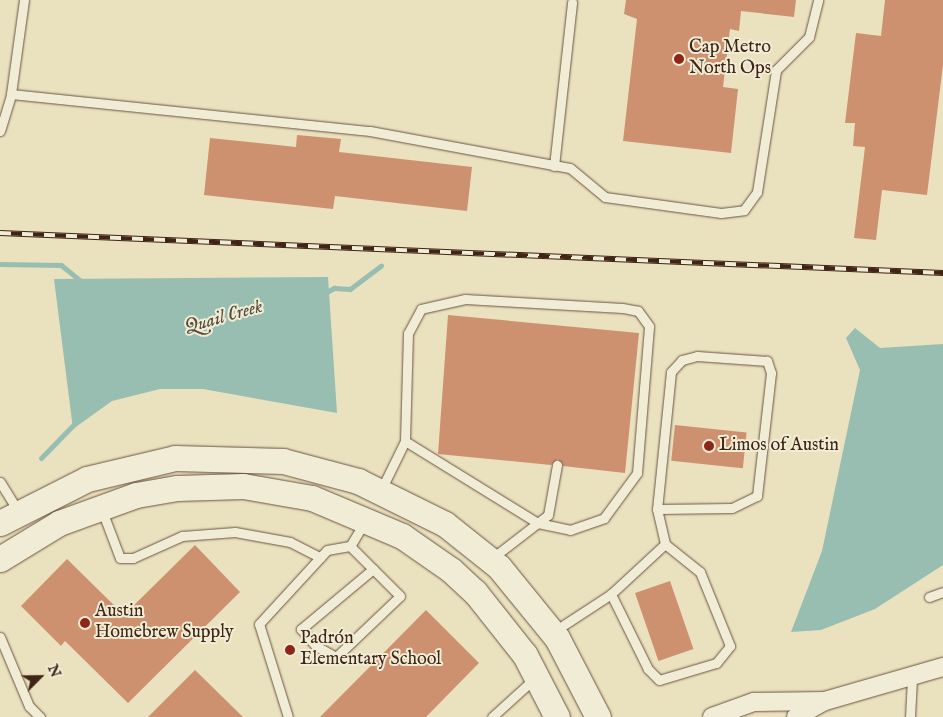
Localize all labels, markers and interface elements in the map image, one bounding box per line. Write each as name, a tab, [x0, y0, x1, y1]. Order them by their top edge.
place label: Cap Metro North Ops	[689, 38, 771, 80]
marker: Cap Metro North Ops	[673, 53, 685, 65]
water label: Quail Creek	[182, 296, 266, 340]
place label: Limos of Austin	[719, 435, 839, 457]
marker: Limos of Austin	[703, 440, 715, 452]
place label: Austin Homebrew Supply	[95, 602, 234, 644]
marker: Austin Homebrew Supply	[79, 617, 91, 629]
place label: Padrón Elementary School	[300, 629, 441, 672]
marker: Padrón Elementary School	[284, 644, 296, 656]
north arrow	[15, 652, 65, 702]
text: N	[43, 662, 64, 680]

